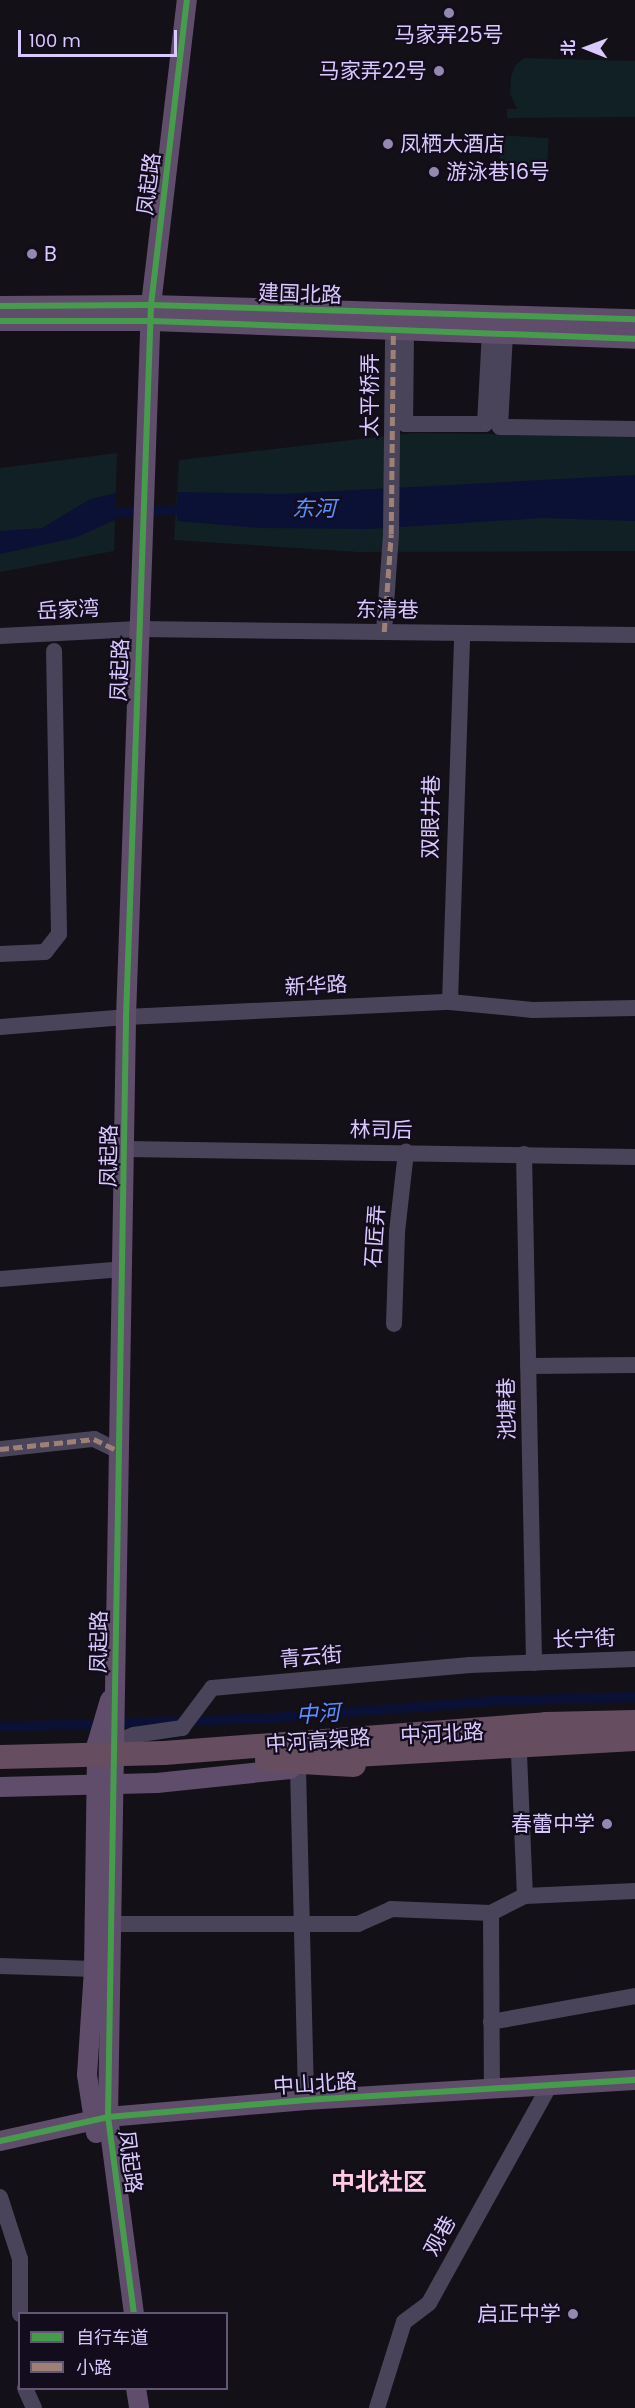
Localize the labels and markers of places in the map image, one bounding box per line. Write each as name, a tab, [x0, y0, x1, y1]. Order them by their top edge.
marker: 马家弄25号	[442, 6, 456, 20]
place label: 马家弄25号	[394, 22, 504, 48]
place label: 马家弄22号	[319, 58, 427, 84]
marker: 马家弄22号	[432, 64, 446, 78]
place label: 凤栖大酒店	[400, 131, 505, 157]
marker: 凤栖大酒店	[381, 137, 395, 151]
place label: 游泳巷16号	[446, 159, 550, 185]
marker: 游泳巷16号	[427, 165, 441, 179]
place label: B	[44, 241, 57, 267]
marker: B	[25, 247, 39, 261]
place label: 春蕾中学	[511, 1811, 595, 1837]
marker: 春蕾中学	[600, 1817, 614, 1831]
place label: 启正中学	[477, 2301, 561, 2327]
marker: 启正中学	[566, 2307, 580, 2321]

